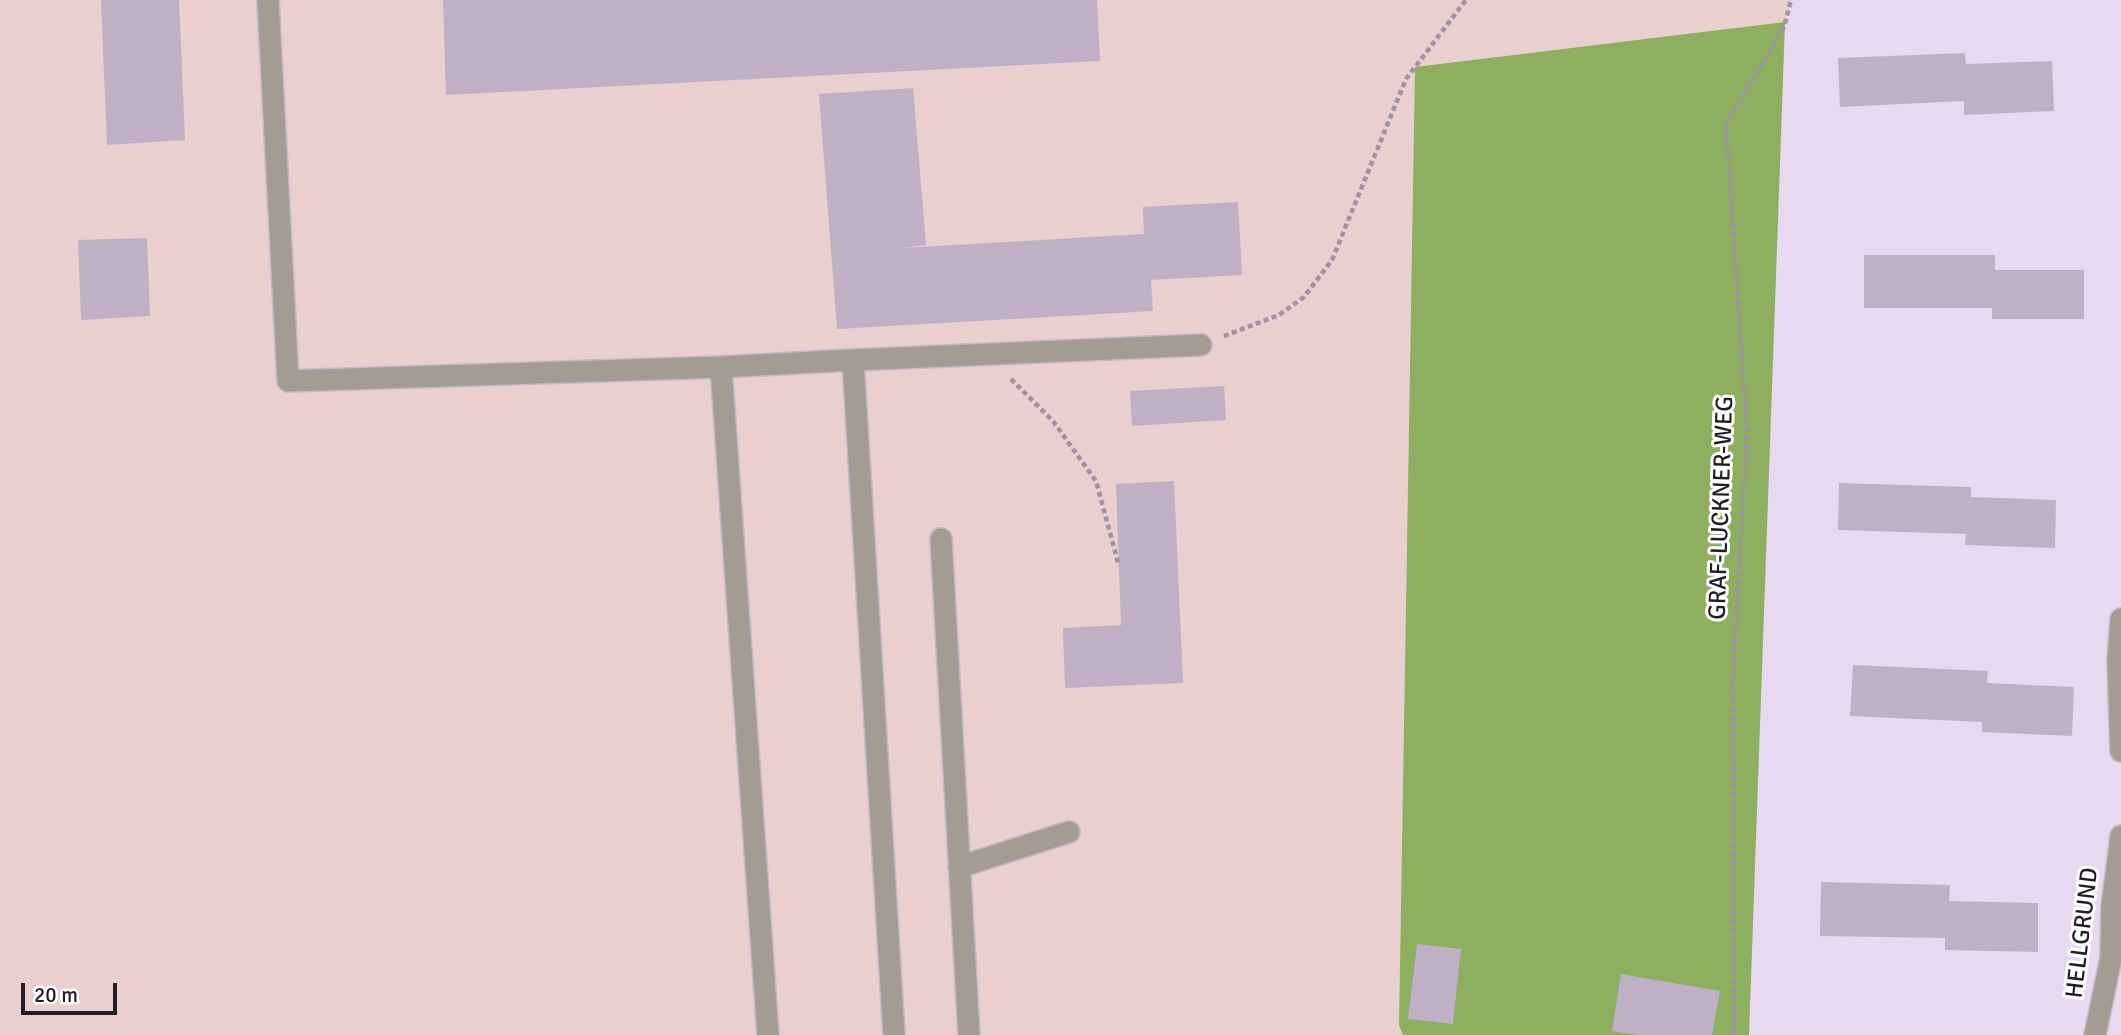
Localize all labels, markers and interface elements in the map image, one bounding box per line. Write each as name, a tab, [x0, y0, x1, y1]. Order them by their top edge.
street label: GRAF-LUCKNER-WEG	[1704, 396, 1740, 620]
street label: HELLGRUND	[2061, 866, 2105, 1000]
scale bar	[24, 968, 121, 1012]
text: 20 m	[34, 982, 78, 1008]

